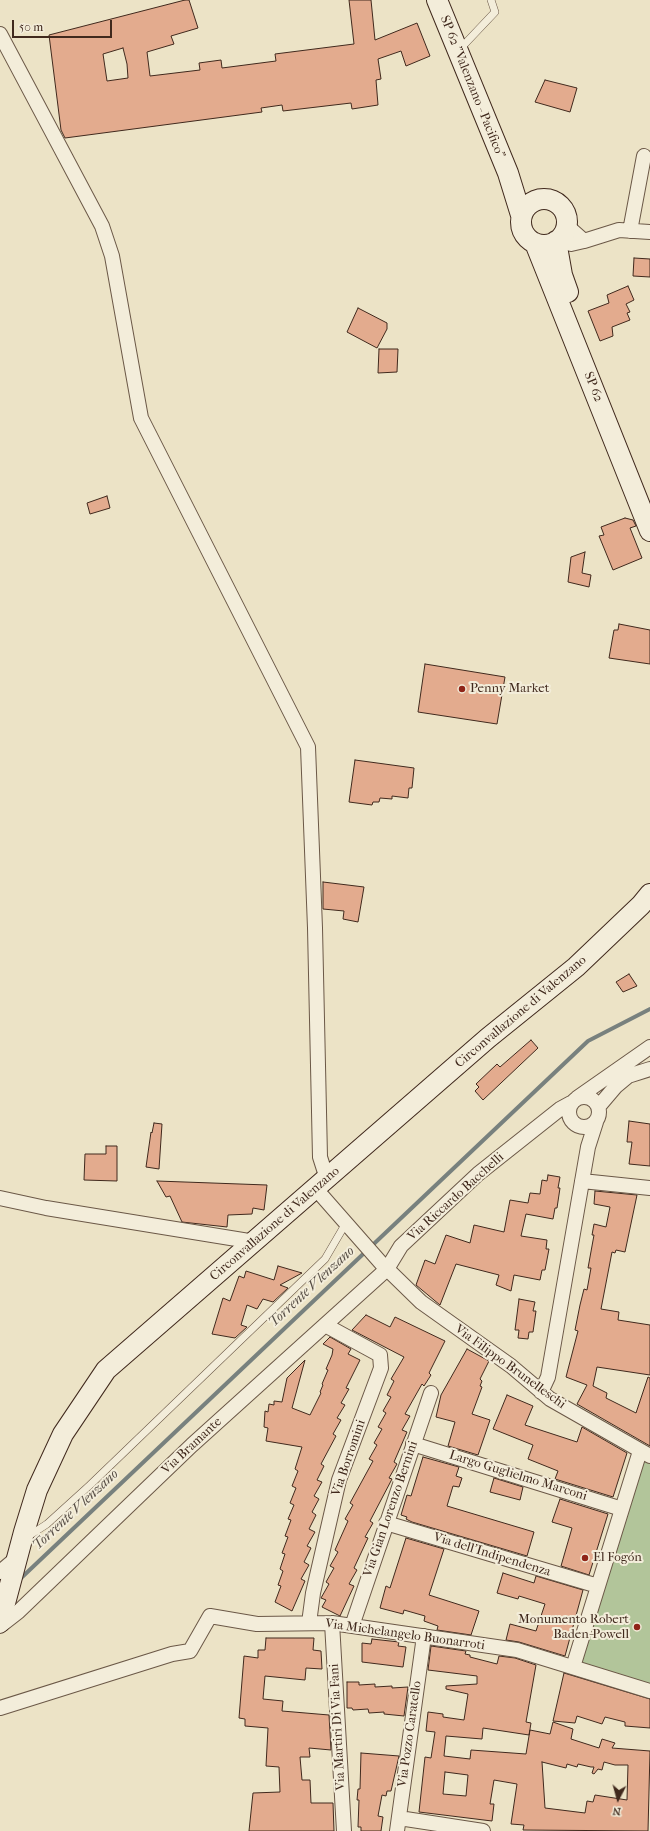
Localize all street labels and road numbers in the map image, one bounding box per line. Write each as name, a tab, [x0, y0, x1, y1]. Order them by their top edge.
street label: SP 62 "Valenzano - Pacifico"	[436, 13, 508, 161]
street label: SP 62	[580, 370, 606, 404]
street label: Circonvallazione di Valenzano	[452, 953, 590, 1071]
street label: Via Riccardo Bacchelli	[405, 1150, 507, 1244]
street label: Circonvallazione di Valenzano	[207, 1163, 343, 1285]
street label: Via Filippo Brunelleschi	[452, 1322, 568, 1412]
street label: Via Bramante	[159, 1414, 225, 1478]
street label: Via Borromini	[329, 1418, 369, 1498]
street label: Via Gian Lorenzo Bernini	[360, 1439, 422, 1579]
street label: Largo Guglielmo Marconi	[447, 1448, 589, 1504]
street label: Via dell'Indipendenza	[431, 1530, 553, 1580]
street label: Via Michelangelo Buonarroti	[324, 1616, 486, 1654]
street label: Via Martiri Di Via Fani	[327, 1663, 349, 1791]
street label: Via Pozzo Caratello	[395, 1680, 425, 1788]

